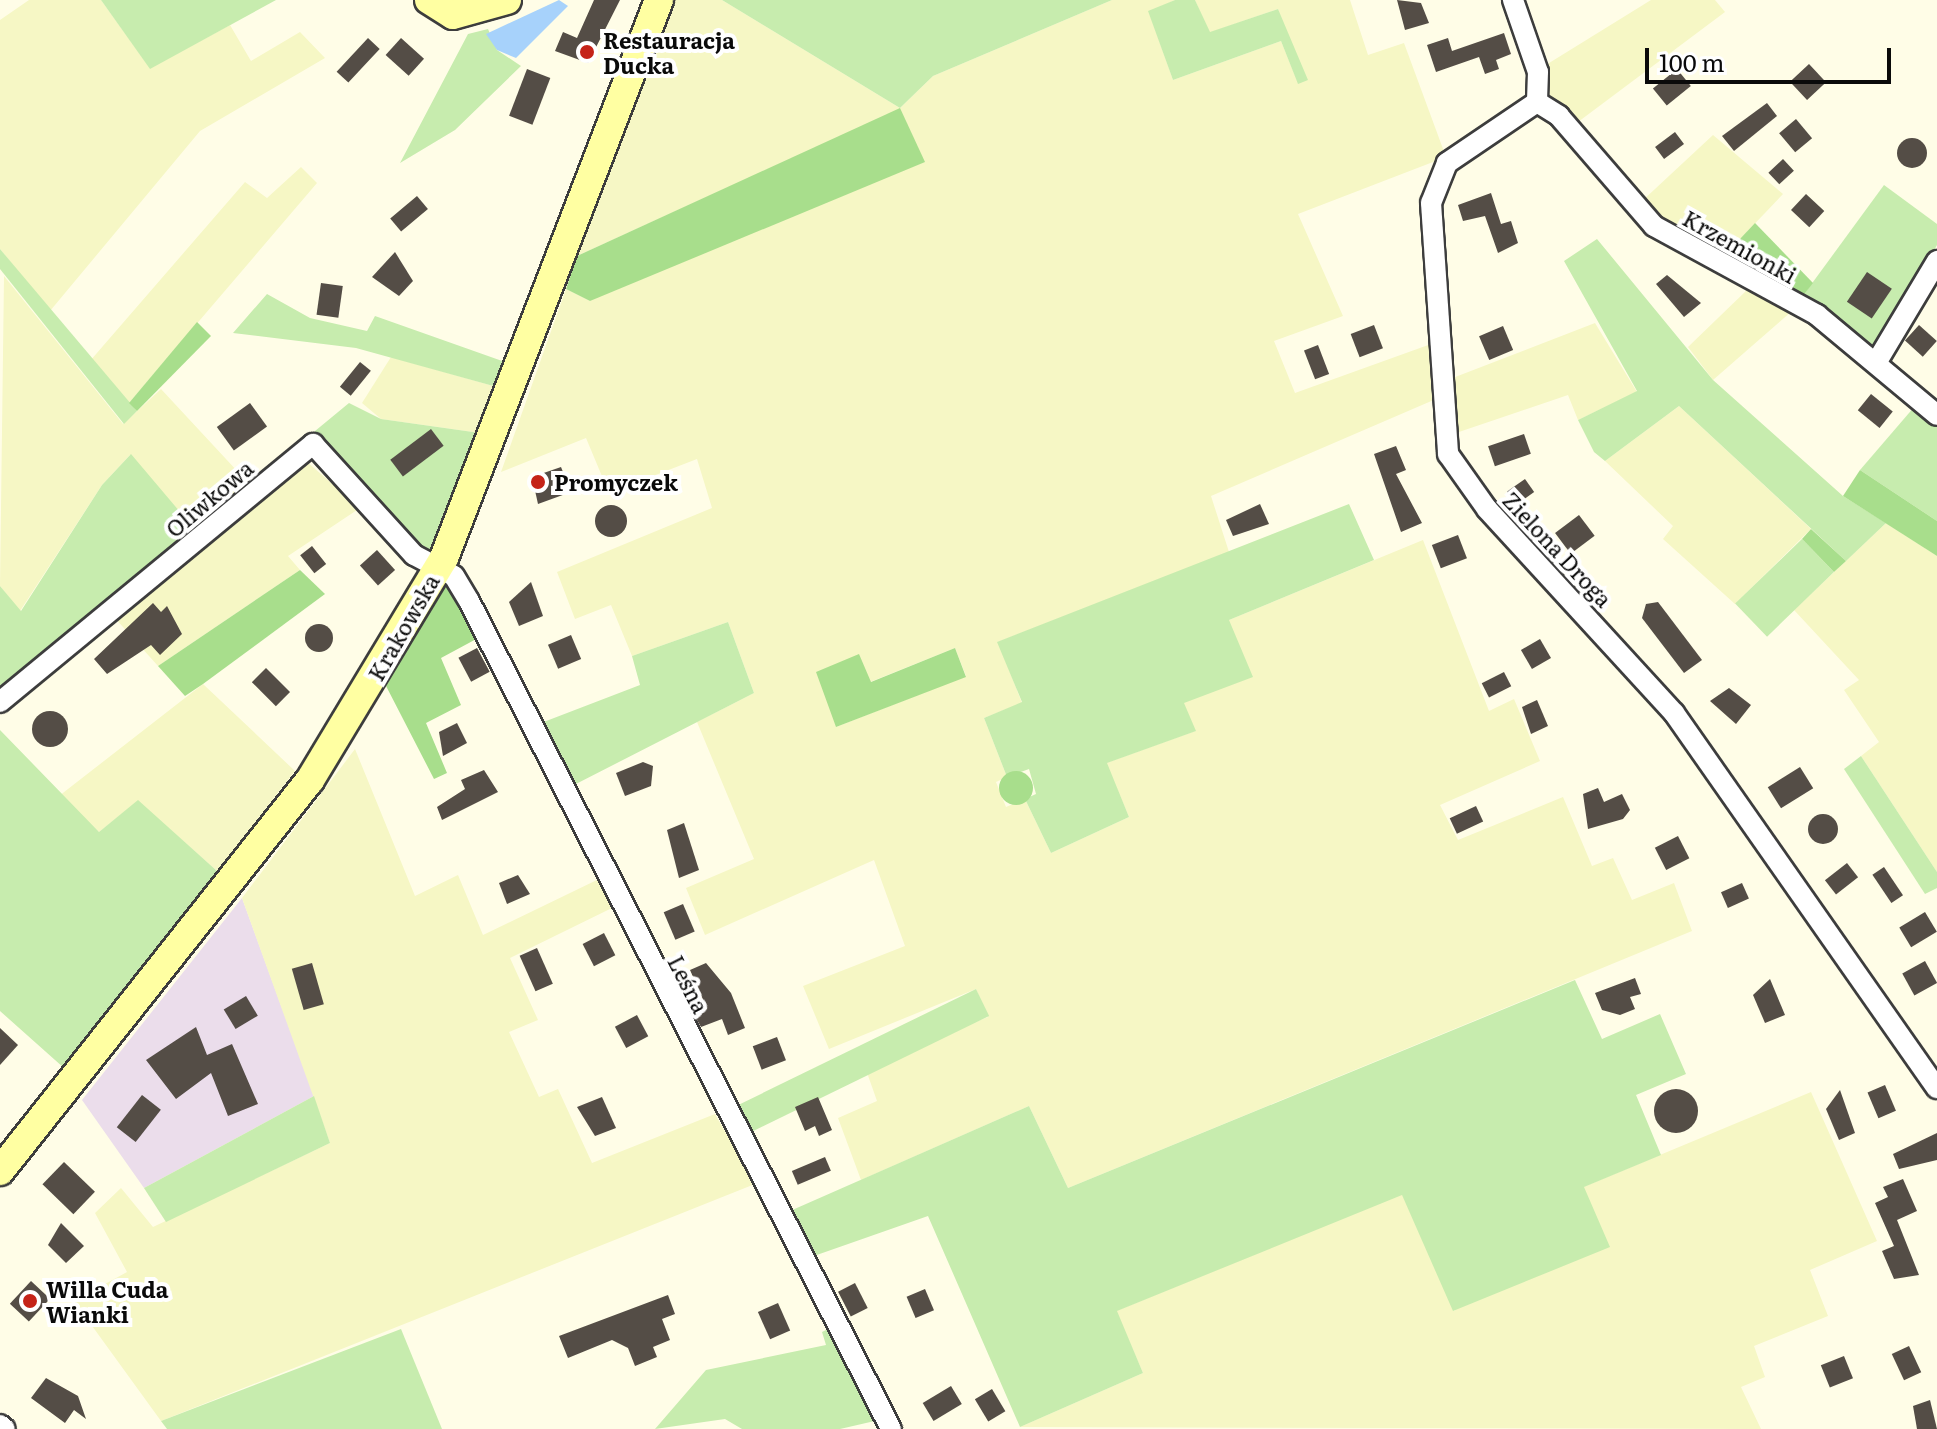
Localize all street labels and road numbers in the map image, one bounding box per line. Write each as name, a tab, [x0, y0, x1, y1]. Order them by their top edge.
street label: Krzemionki	[1679, 204, 1801, 288]
street label: Oliwkowa	[160, 454, 258, 542]
street label: Zielona Droga	[1498, 486, 1618, 612]
street label: Krakowska	[362, 569, 444, 685]
street label: Leśna	[663, 951, 715, 1017]

